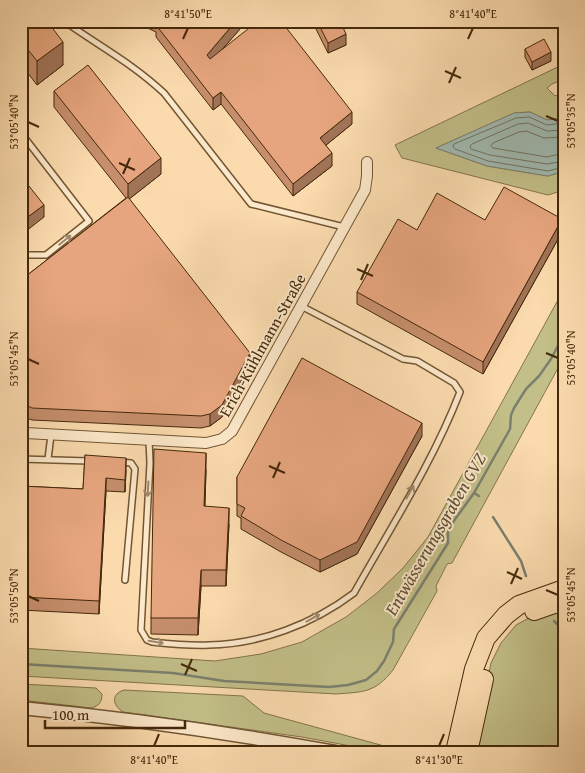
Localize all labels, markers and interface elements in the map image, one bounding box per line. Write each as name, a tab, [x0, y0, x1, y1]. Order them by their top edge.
text: 8°41'50"E	[164, 5, 212, 22]
text: 8°41'40"E	[449, 5, 497, 22]
text: 53°05'35"N	[562, 93, 579, 149]
text: 53°05'40"N	[5, 94, 22, 150]
one-way arrow	[58, 235, 71, 246]
street label: Erich-Kühlmann-Straße	[213, 269, 311, 421]
text: 53°05'40"N	[562, 330, 579, 386]
text: 53°05'45"N	[5, 331, 22, 387]
water label: Entwässerungsgraben GVZ	[377, 447, 493, 621]
one-way arrow	[144, 481, 153, 497]
one-way arrow	[405, 485, 415, 500]
text: 53°05'45"N	[562, 567, 579, 623]
text: 53°05'50"N	[5, 568, 22, 624]
one-way arrow	[306, 613, 321, 623]
one-way arrow	[147, 637, 163, 647]
scale bar	[45, 698, 185, 730]
text: 100 m	[52, 704, 90, 725]
text: 8°41'40"E	[130, 751, 178, 768]
text: 8°41'30"E	[415, 751, 463, 768]

